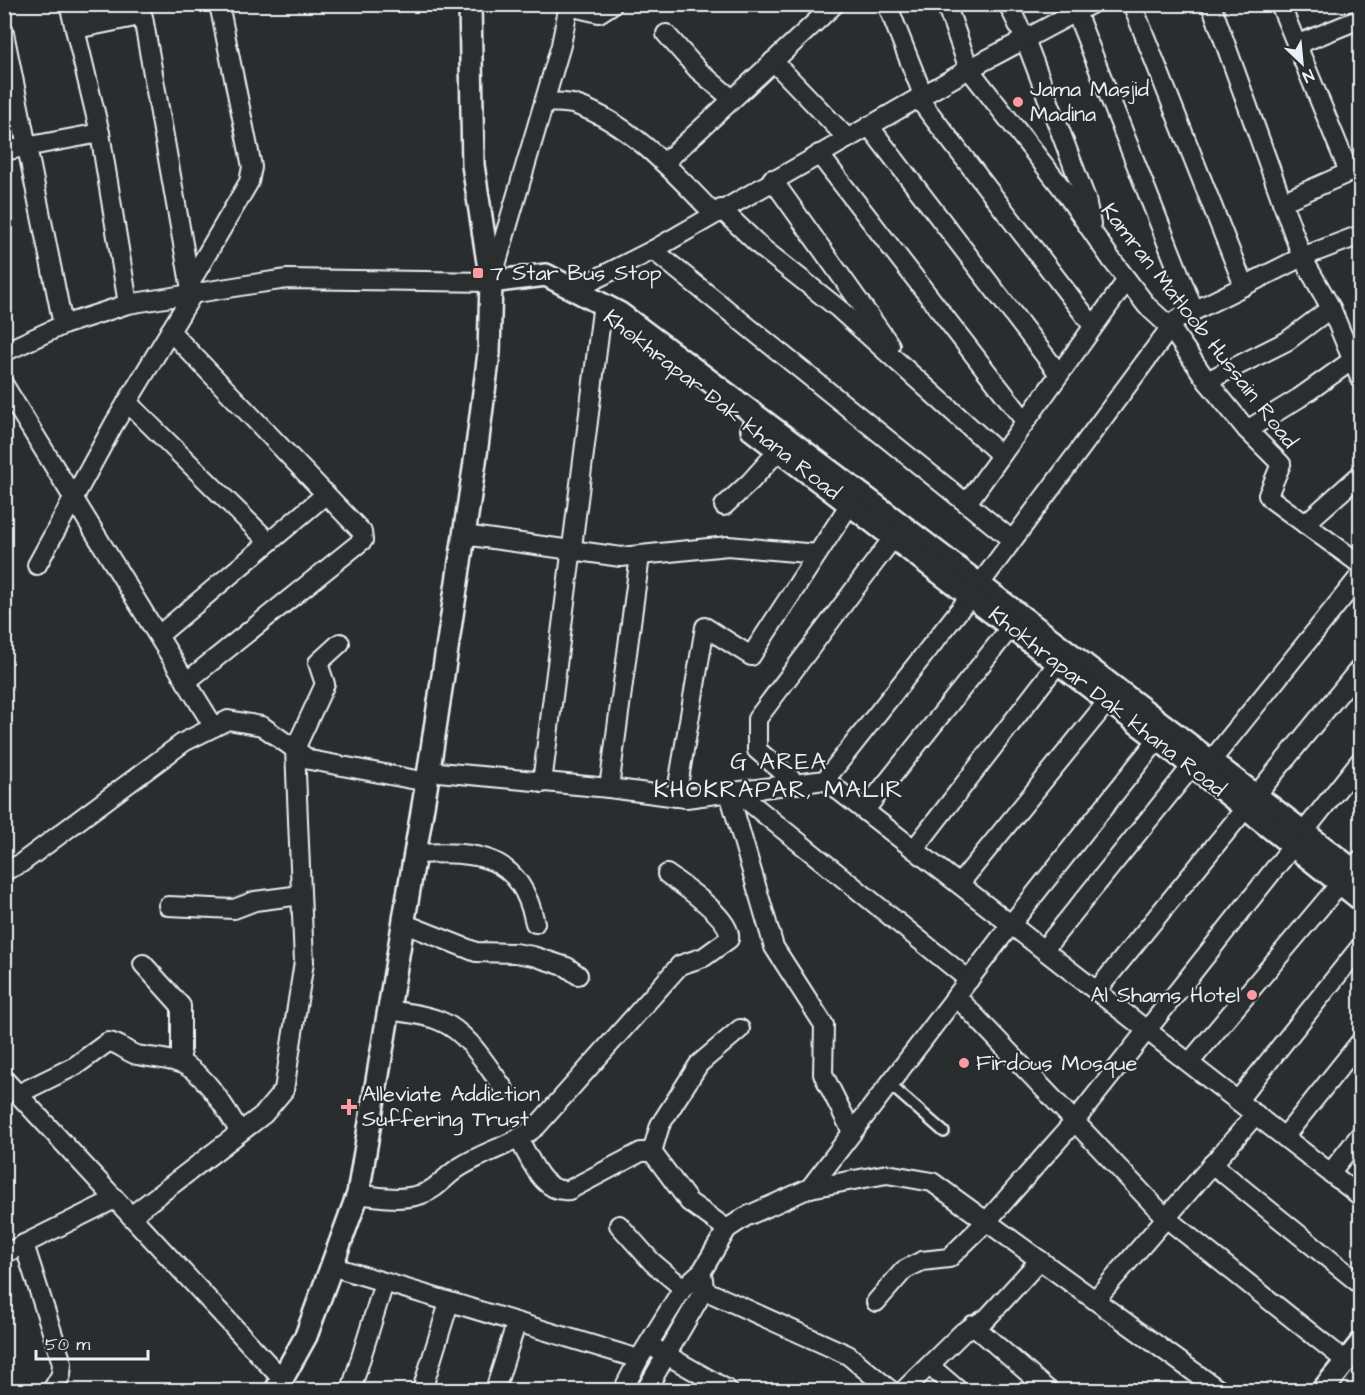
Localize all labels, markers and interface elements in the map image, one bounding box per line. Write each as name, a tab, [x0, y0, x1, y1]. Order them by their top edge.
north arrow	[1272, 33, 1332, 93]
text: N	[1299, 63, 1317, 88]
place label: Jama Masjid Madina	[1030, 74, 1149, 130]
marker: Jama Masjid Madina	[1011, 95, 1025, 109]
street label: Kamran Matloob Hussain Road	[1093, 197, 1305, 455]
place label: 7 Star Bus Stop	[490, 258, 662, 289]
marker: 7 Star Bus Stop	[471, 266, 485, 280]
street label: Khokhrapar Dak khana Road	[597, 302, 847, 508]
street label: Khokhrapar Dak khana Road	[982, 599, 1232, 805]
district label: G AREA KHOKRAPAR, MALIR	[654, 745, 904, 807]
place label: Al Shams Hotel	[1090, 980, 1240, 1011]
marker: Al Shams Hotel	[1245, 988, 1259, 1002]
place label: Firdous Mosque	[976, 1048, 1137, 1079]
marker: Firdous Mosque	[957, 1056, 971, 1070]
place label: Alleviate Addiction Suffering Trust	[362, 1079, 540, 1136]
marker: Alleviate Addiction Suffering Trust	[340, 1098, 358, 1116]
scale bar	[36, 1323, 148, 1361]
text: 50 m	[45, 1332, 90, 1357]

